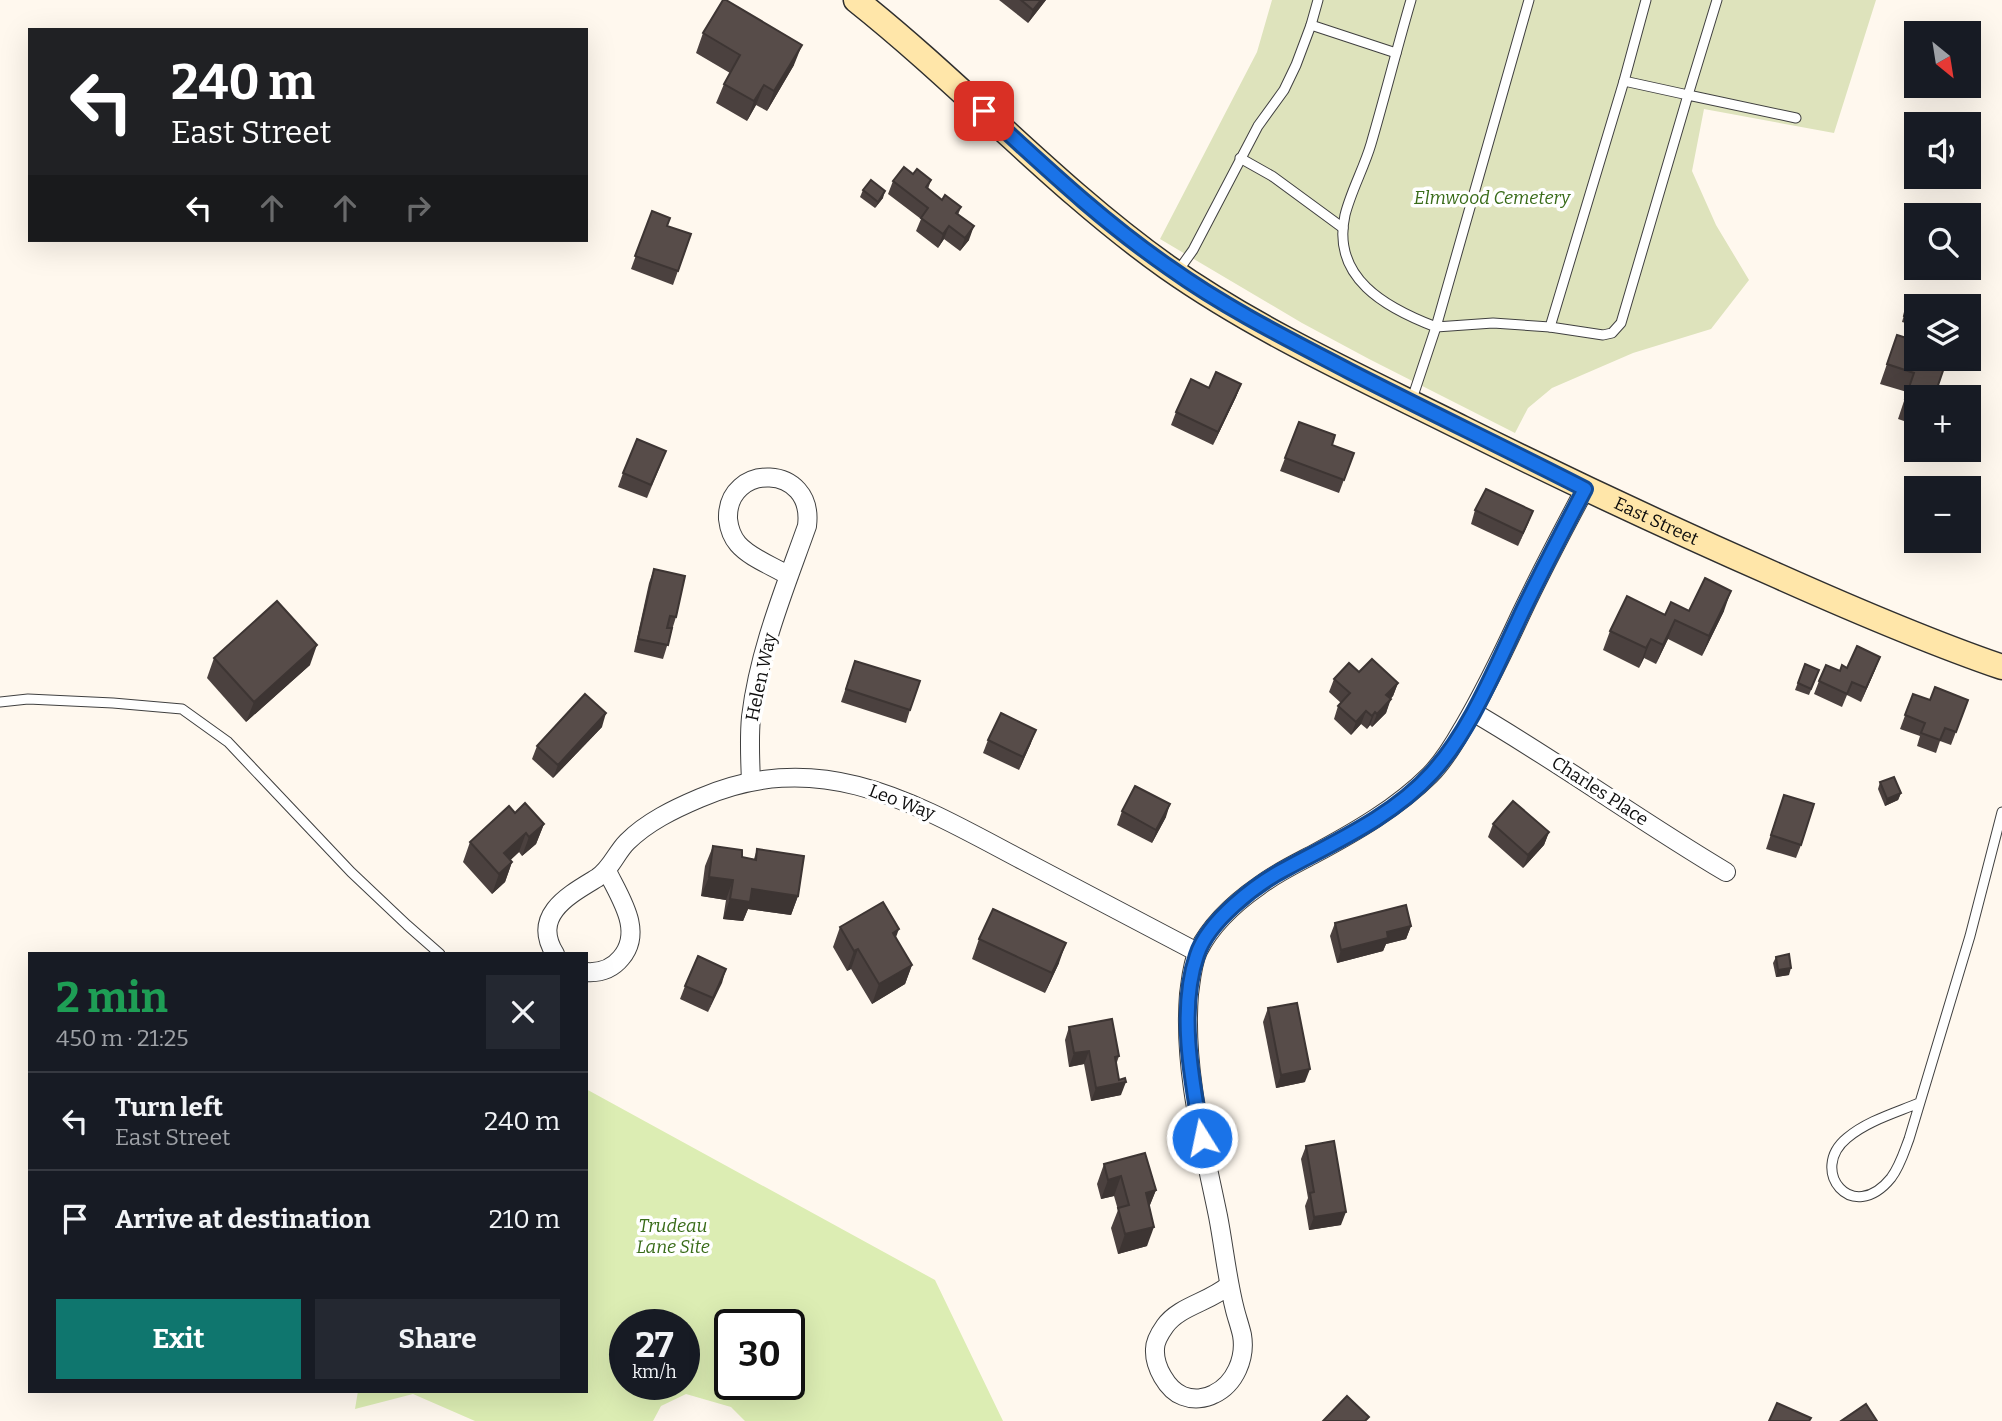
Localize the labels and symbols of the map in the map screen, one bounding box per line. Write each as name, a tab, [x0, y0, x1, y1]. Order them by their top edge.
north arrow	[1904, 21, 1981, 98]
pin	[954, 81, 1014, 141]
park label: Elmwood Cemetery	[1414, 187, 1571, 209]
street label: East Street	[1611, 492, 1702, 550]
street label: Helen Way	[741, 630, 781, 723]
street label: Charles Place	[1547, 752, 1653, 830]
street label: Leo Way	[866, 779, 939, 825]
position arrow	[1165, 1101, 1239, 1175]
park label: Trudeau Lane Site	[636, 1215, 710, 1258]
speed limit sign: 30	[714, 1309, 805, 1400]

